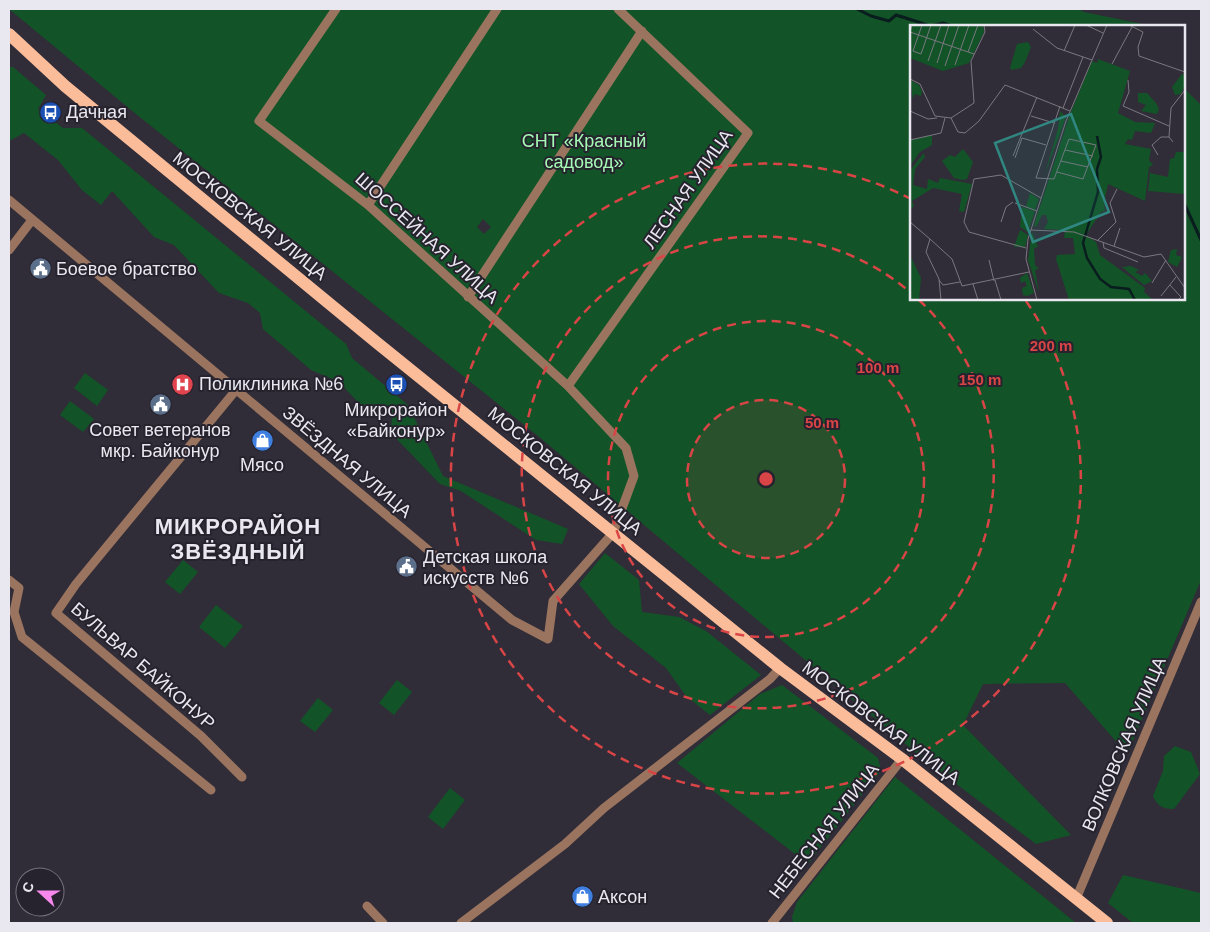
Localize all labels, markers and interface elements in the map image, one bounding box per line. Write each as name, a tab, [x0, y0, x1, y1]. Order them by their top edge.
inset map	[910, 25, 1185, 300]
bus stop icon: Дачная	[38, 100, 62, 124]
place label: Дачная	[66, 102, 127, 122]
street label: ЛЕСНАЯ УЛИЦА	[639, 126, 737, 252]
park label: СНТ «Красный садовод»	[522, 131, 646, 172]
street label: МОСКОВСКАЯ УЛИЦА	[169, 148, 331, 284]
street label: ШОССЕЙНАЯ УЛИЦА	[351, 168, 503, 307]
public building icon: Боевое братство	[28, 257, 52, 281]
place label: Боевое братство	[56, 259, 197, 279]
text: 200 m	[1030, 337, 1072, 354]
text: 100 m	[857, 359, 899, 376]
text: 150 m	[959, 371, 1001, 388]
hospital icon: Поликлиника №6	[171, 372, 195, 396]
bus stop icon: Микрорайон «Байконур»	[384, 373, 408, 397]
place label: Поликлиника №6	[199, 374, 343, 394]
public building icon: Совет ветеранов мкр. Байконур	[148, 393, 172, 417]
place label: Микрорайон «Байконур»	[345, 400, 447, 441]
street label: ЗВЁЗДНАЯ УЛИЦА	[279, 402, 415, 522]
street label: МОСКОВСКАЯ УЛИЦА	[484, 403, 646, 539]
text: 50 m	[805, 414, 839, 431]
place label: Совет ветеранов мкр. Байконур	[89, 420, 231, 461]
shop icon: Мясо	[250, 428, 274, 452]
place label: Мясо	[240, 455, 284, 475]
centre of rings	[757, 470, 775, 488]
district label: МИКРОРАЙОН ЗВЁЗДНЫЙ	[155, 514, 321, 564]
place label: Детская школа искусств №6	[423, 547, 548, 588]
public building icon: Детская школа искусств №6	[395, 555, 419, 579]
street label: БУЛЬВАР БАЙКОНУР	[67, 598, 219, 734]
street label: ВОЛКОВСКАЯ УЛИЦА	[1078, 654, 1170, 834]
street label: МОСКОВСКАЯ УЛИЦА	[798, 657, 964, 789]
street label: НЕБЕСНАЯ УЛИЦА	[765, 760, 883, 902]
north arrow	[15, 867, 65, 917]
text: С	[19, 880, 37, 895]
shop icon: Аксон	[570, 885, 594, 909]
place label: Аксон	[598, 887, 647, 907]

